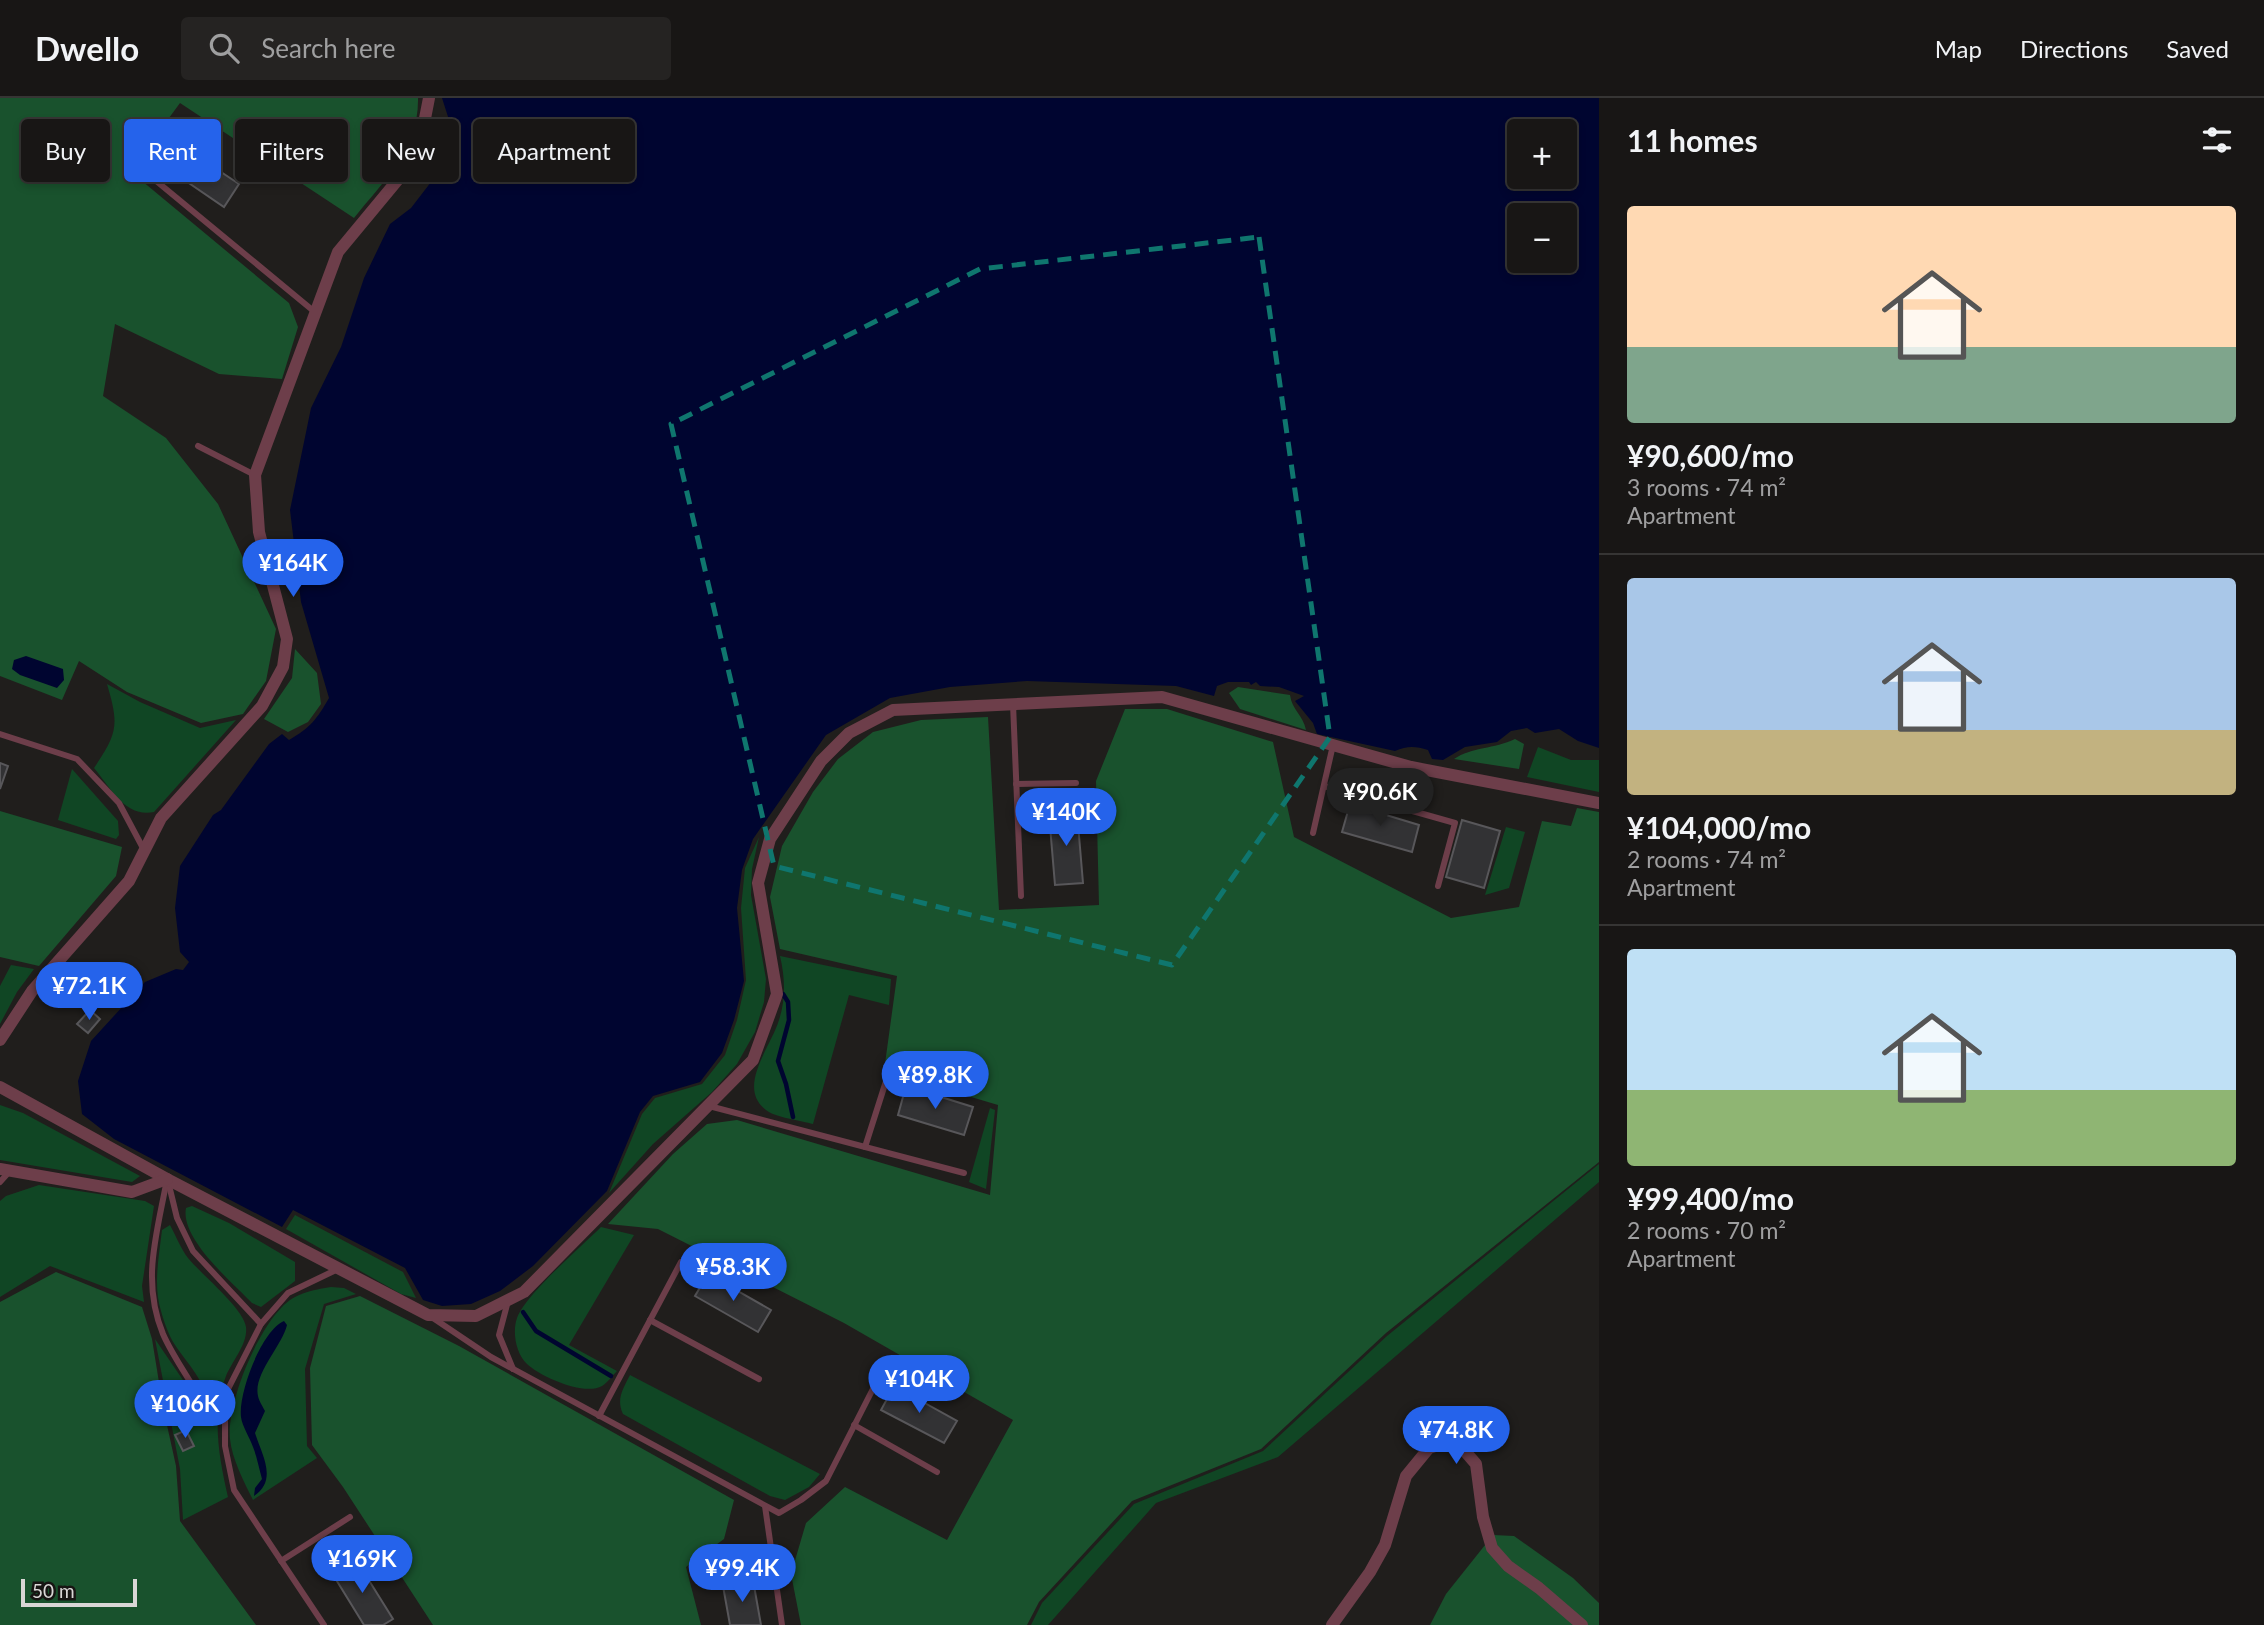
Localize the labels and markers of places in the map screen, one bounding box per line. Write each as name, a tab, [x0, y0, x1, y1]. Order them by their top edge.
pin: ¥164K	[244, 540, 342, 599]
pin: ¥90.6K	[1323, 768, 1437, 828]
pin: ¥140K	[1017, 788, 1115, 848]
pin: ¥72.1K	[32, 962, 146, 1022]
pin: ¥89.8K	[878, 1052, 992, 1111]
pin: ¥58.3K	[676, 1244, 790, 1303]
pin: ¥104K	[870, 1356, 968, 1415]
pin: ¥106K	[136, 1380, 234, 1440]
pin: ¥74.8K	[1399, 1406, 1513, 1466]
pin: ¥169K	[313, 1536, 411, 1595]
pin: ¥99.4K	[685, 1544, 799, 1604]

